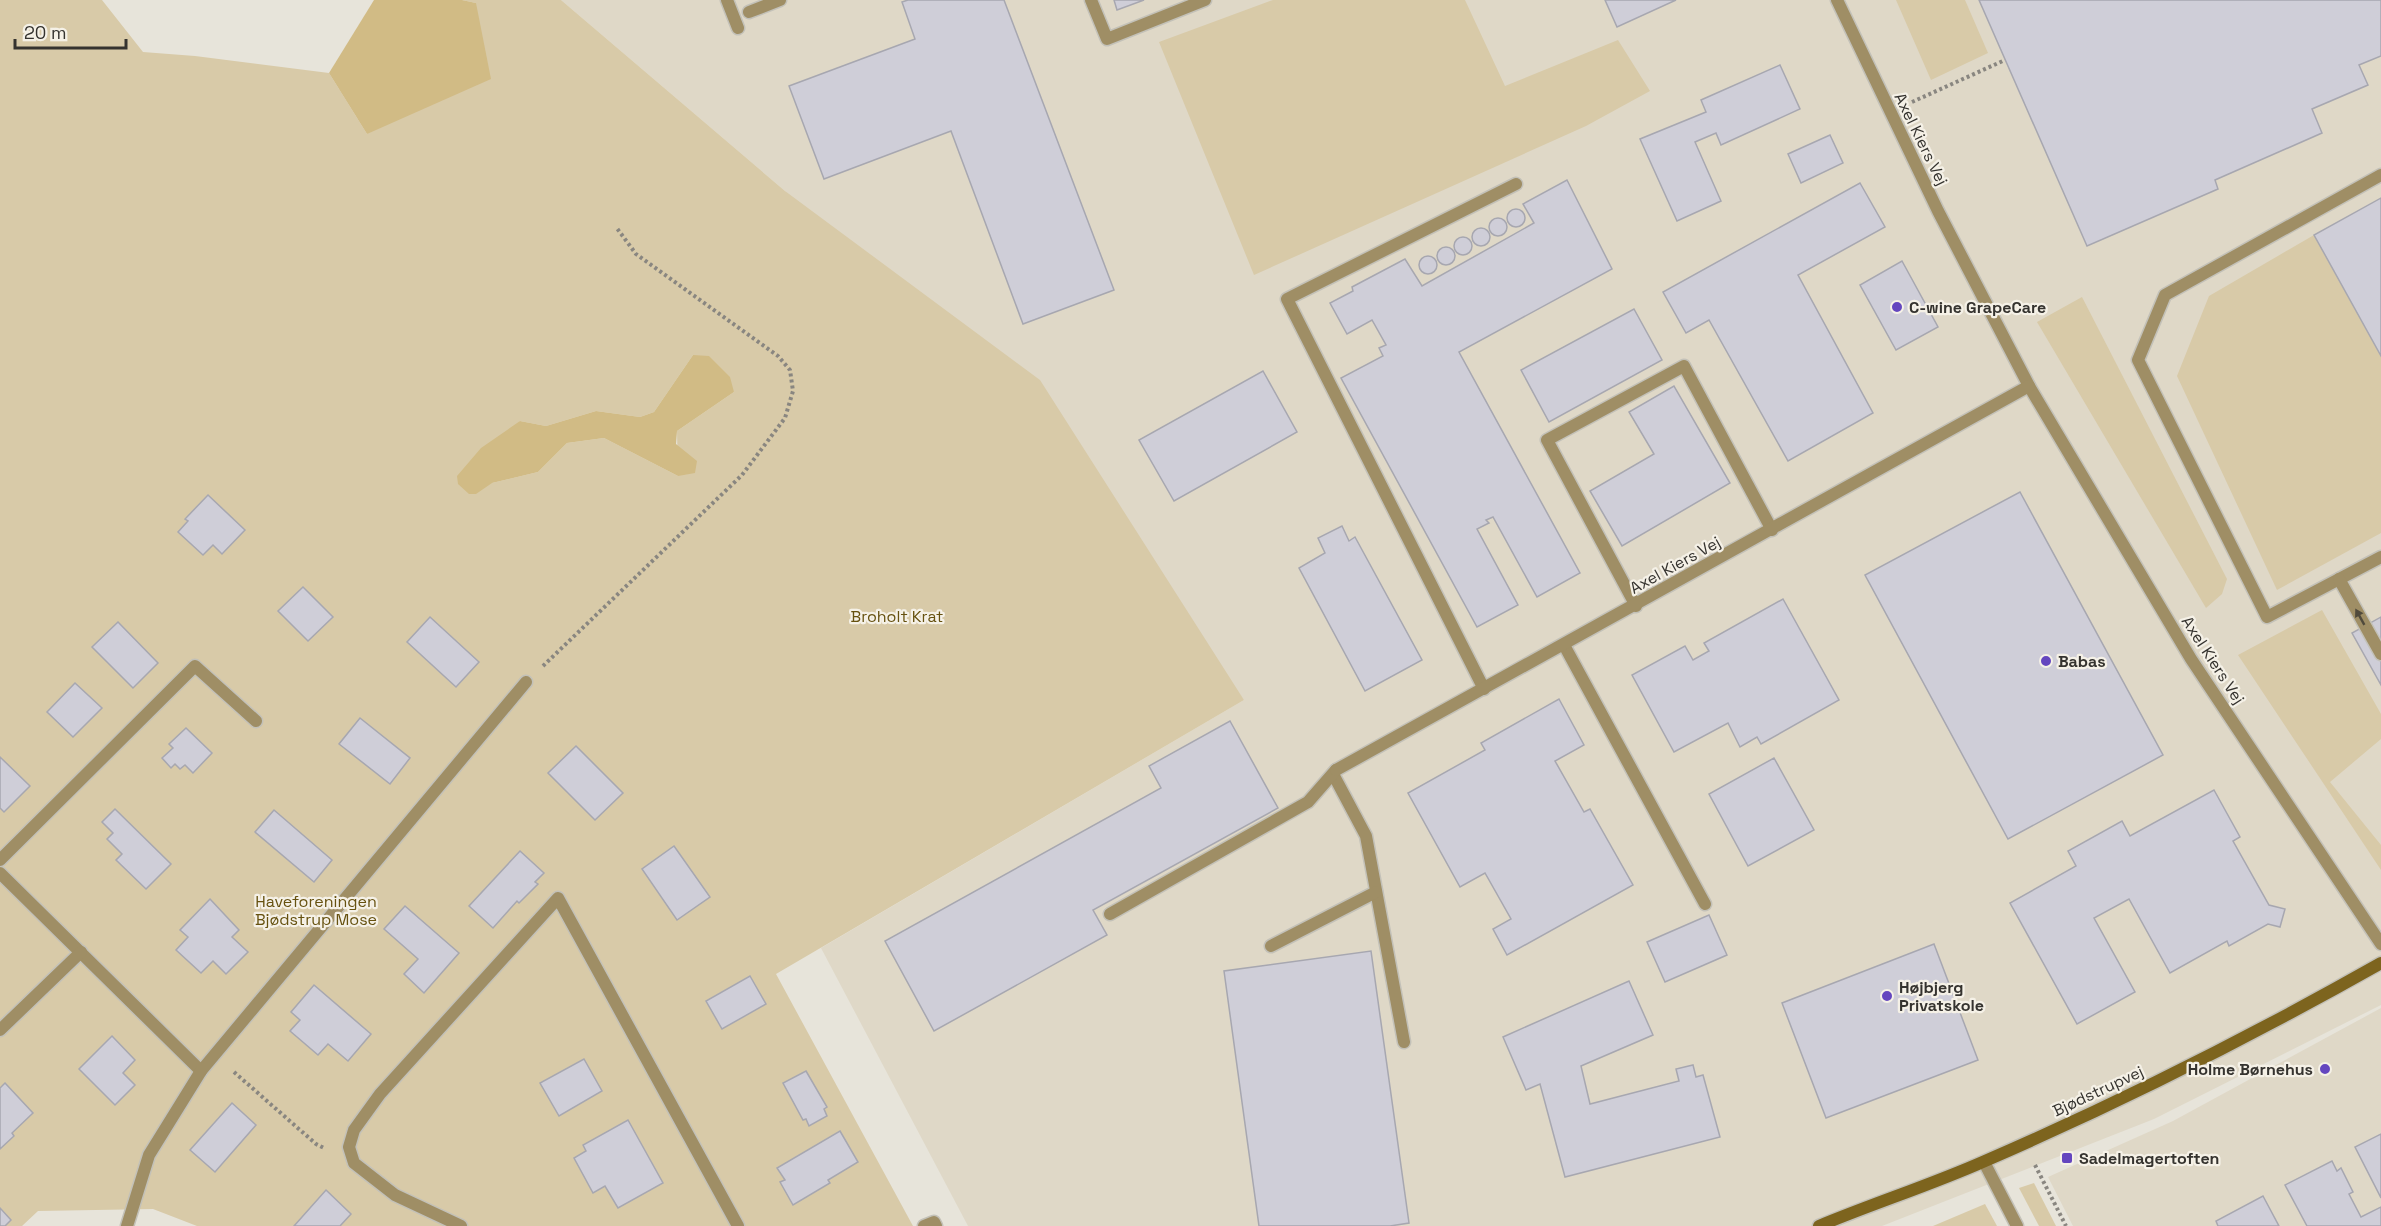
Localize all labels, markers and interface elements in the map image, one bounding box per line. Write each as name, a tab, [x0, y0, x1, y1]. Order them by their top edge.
scale bar	[15, 12, 126, 50]
text: 20 m	[24, 21, 67, 44]
street label: Axel Kiers Vej	[1890, 89, 1952, 189]
place label: C-wine GrapeCare	[1909, 297, 2046, 318]
marker: C-wine GrapeCare	[1890, 300, 1904, 314]
street label: Axel Kiers Vej	[1626, 531, 1724, 599]
park label: Broholt Krat	[851, 606, 943, 627]
one-way arrow	[2355, 608, 2365, 625]
street label: Axel Kiers Vej	[2177, 612, 2249, 708]
place label: Babas	[2058, 651, 2106, 672]
marker: Babas	[2039, 654, 2053, 668]
park label: Haveforeningen Bjødstrup Mose	[255, 891, 377, 930]
place label: Højbjerg Privatskole	[1899, 977, 1984, 1016]
marker: Højbjerg Privatskole	[1880, 989, 1894, 1003]
place label: Holme Børnehus	[2188, 1059, 2313, 1080]
street label: Bjødstrupvej	[2049, 1061, 2147, 1121]
marker: Holme Børnehus	[2318, 1062, 2332, 1076]
place label: Sadelmagertoften	[2079, 1148, 2219, 1169]
marker: Sadelmagertoften	[2060, 1151, 2074, 1165]

